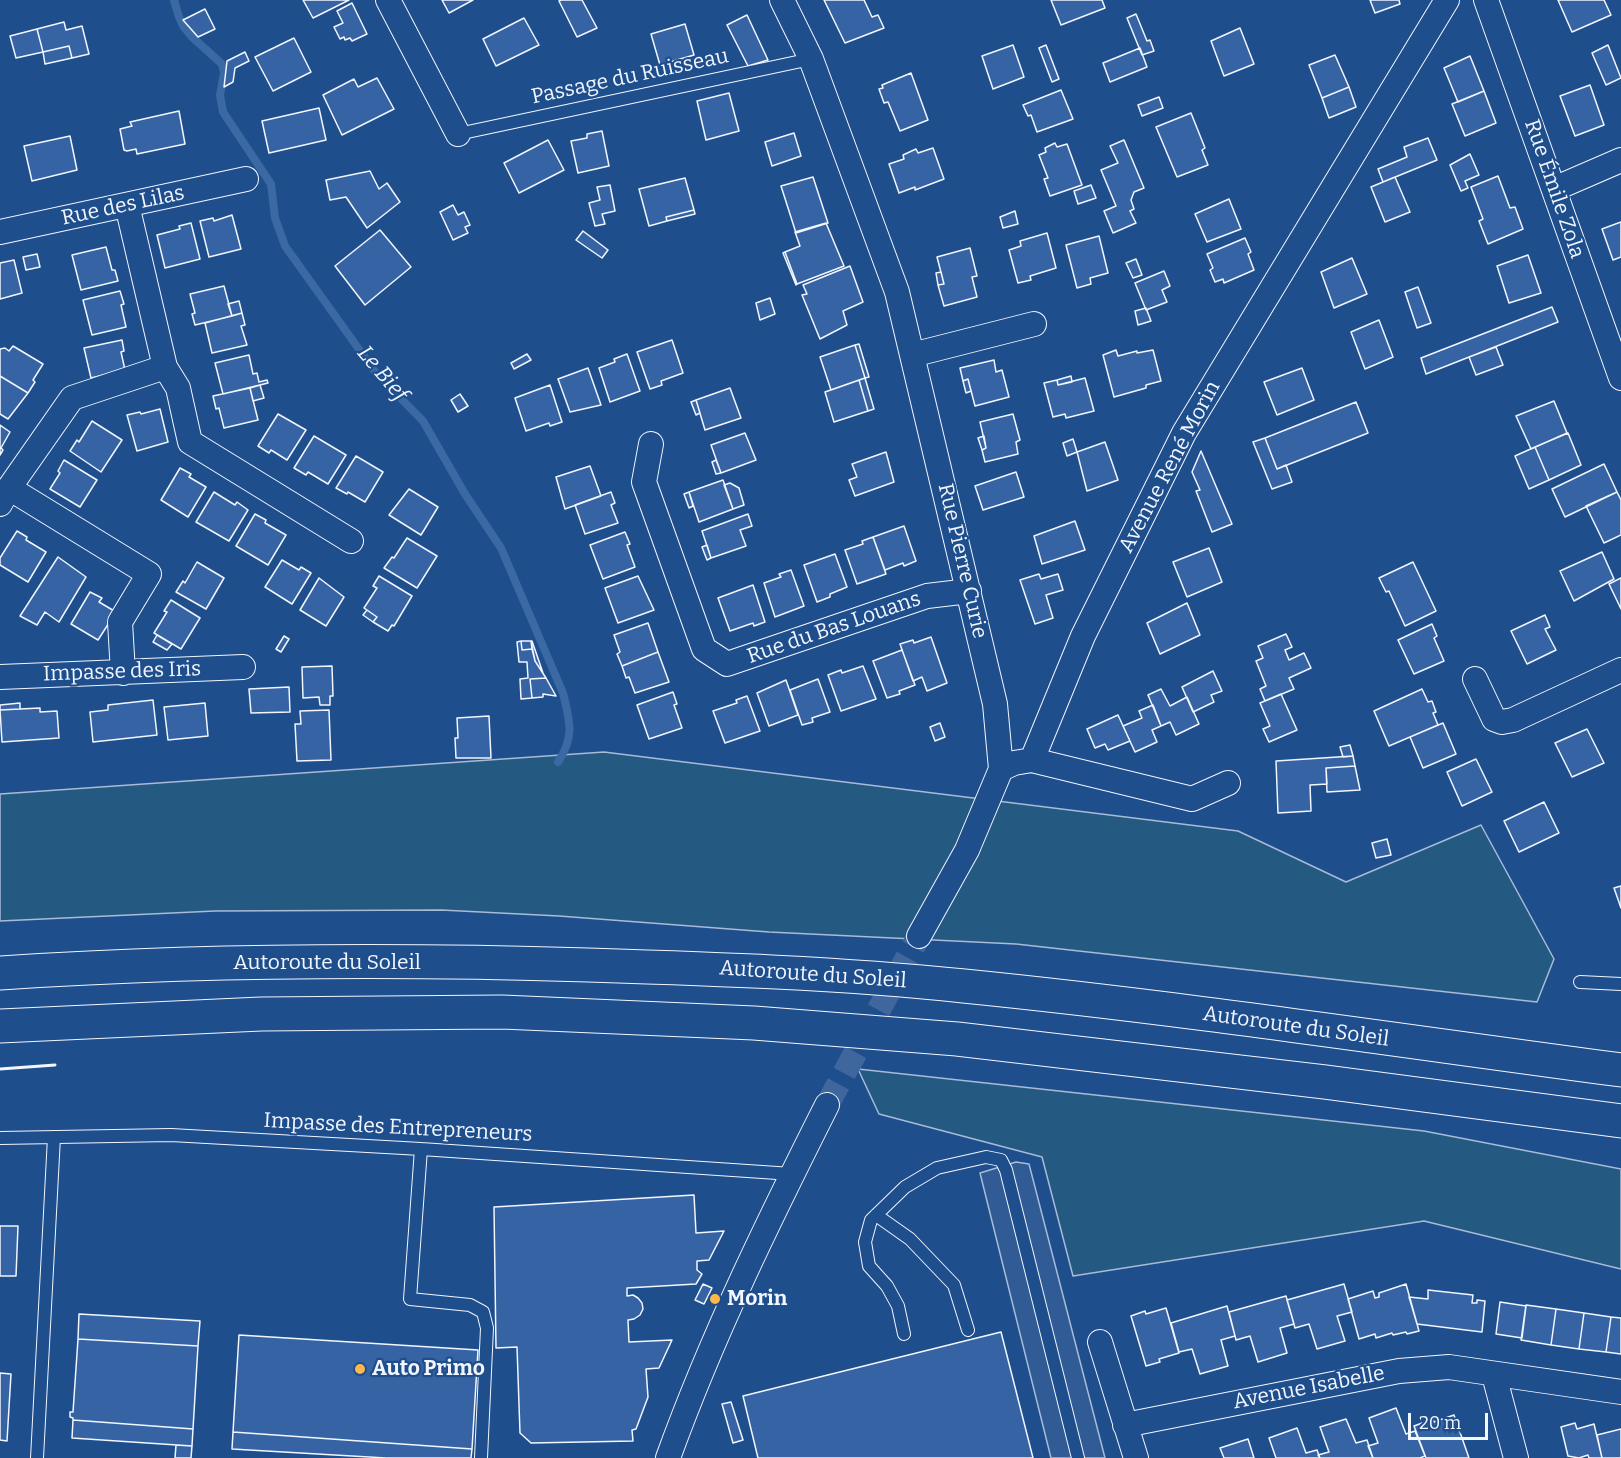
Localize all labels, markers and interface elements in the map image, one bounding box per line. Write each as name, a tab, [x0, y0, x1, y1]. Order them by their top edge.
street label: Passage du Ruisseau	[529, 44, 731, 110]
street label: Rue Émile Zola	[1518, 116, 1590, 262]
street label: Rue des Lilas	[59, 181, 187, 231]
water label: Le Bief	[351, 341, 413, 407]
street label: Avenue René Morin	[1114, 377, 1226, 557]
street label: Rue Pierre Curie	[932, 481, 992, 641]
street label: Rue du Bas Louans	[744, 586, 924, 670]
street label: Impasse des Iris	[43, 657, 201, 687]
street label: Autoroute du Soleil	[233, 950, 421, 976]
street label: Autoroute du Soleil	[719, 956, 907, 994]
street label: Autoroute du Soleil	[1201, 1001, 1391, 1053]
street label: Impasse des Entrepreneurs	[263, 1108, 533, 1148]
place label: Morin	[727, 1286, 787, 1312]
marker: Morin	[708, 1292, 722, 1306]
place label: Auto Primo	[372, 1356, 485, 1382]
street label: Avenue Isabelle	[1231, 1361, 1387, 1415]
marker: Auto Primo	[353, 1362, 367, 1376]
scale bar	[1411, 1401, 1490, 1439]
text: 20 m	[1419, 1412, 1461, 1434]

